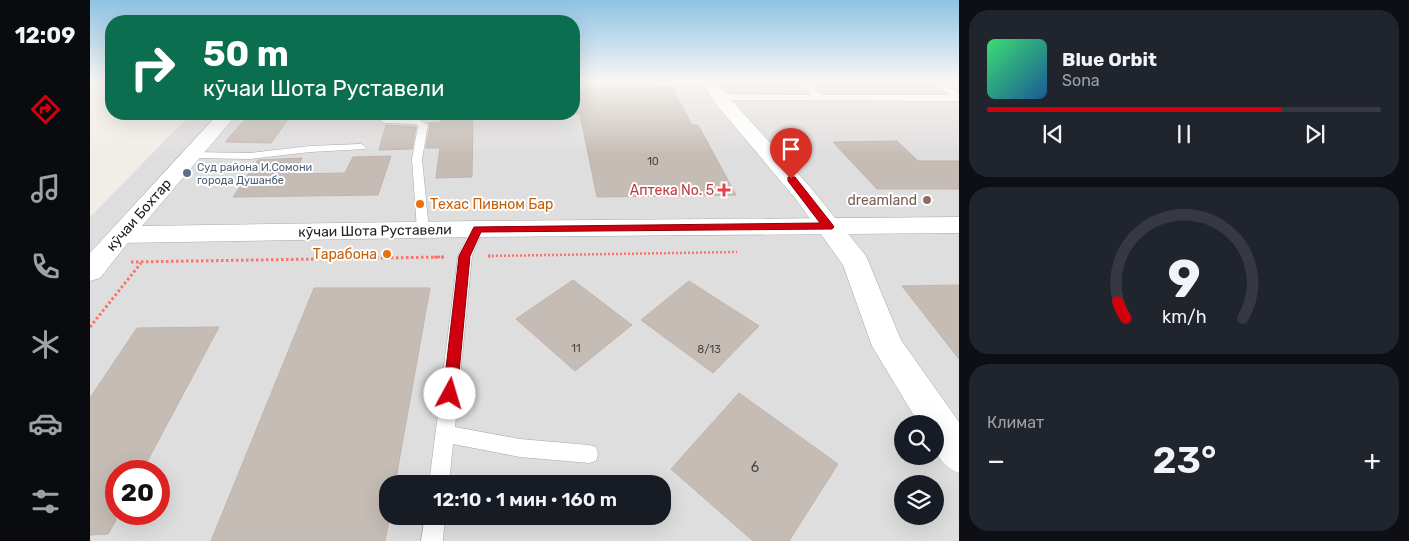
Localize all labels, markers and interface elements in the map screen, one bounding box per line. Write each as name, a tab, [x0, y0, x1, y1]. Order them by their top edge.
text: 12:09	[15, 22, 75, 49]
text: 50 m	[203, 33, 289, 75]
icon: right	[120, 35, 185, 100]
text: Blue Orbit	[1062, 48, 1157, 71]
text: Sona	[1062, 71, 1100, 90]
text: кӯчаи Шота Руставели	[203, 75, 444, 102]
icon: directions	[28, 92, 63, 127]
icon: previous	[1039, 120, 1067, 148]
icon: pause	[1170, 120, 1198, 148]
icon: next	[1301, 120, 1329, 148]
pin	[770, 128, 812, 179]
icon: arrive	[777, 135, 805, 163]
house number: 10	[647, 155, 659, 168]
place label: Суд района И.Сомони города Душанбе	[197, 161, 312, 187]
marker: Суд района И.Сомони города Душанбе	[181, 167, 193, 179]
icon: music	[28, 171, 63, 206]
street label: кӯчаи Бохтар	[103, 175, 175, 255]
place label: Аптека No. 5	[630, 182, 714, 199]
marker: Аптека No. 5	[718, 184, 730, 196]
place label: dreamland	[848, 192, 917, 209]
marker: dreamland	[921, 194, 933, 206]
place label: Техас Пивном Бар	[430, 196, 553, 213]
marker: Техас Пивном Бар	[414, 198, 426, 210]
street label: кӯчаи Шота Руставели	[298, 221, 452, 241]
place label: Тарабона	[313, 246, 377, 263]
marker: Тарабона	[381, 248, 393, 260]
text: 9	[1167, 248, 1201, 310]
icon: phone	[28, 249, 63, 284]
text: km/h	[1162, 306, 1206, 327]
icon: climate	[28, 327, 63, 362]
house number: 11	[571, 342, 581, 355]
house number: 8/13	[697, 343, 721, 356]
position arrow	[423, 367, 475, 419]
icon: car	[28, 406, 63, 441]
text: Климат	[987, 413, 1044, 432]
map controls	[894, 415, 944, 525]
button: search	[894, 415, 944, 465]
text: 23°	[1152, 437, 1216, 483]
text: −	[987, 444, 1005, 477]
text: +	[1364, 444, 1381, 477]
house number: 6	[751, 459, 759, 476]
speed limit sign: 20	[105, 460, 170, 525]
button: layers	[894, 475, 944, 525]
icon: filters	[28, 484, 63, 519]
text: 12:10 · 1 мин · 160 m	[433, 488, 617, 511]

